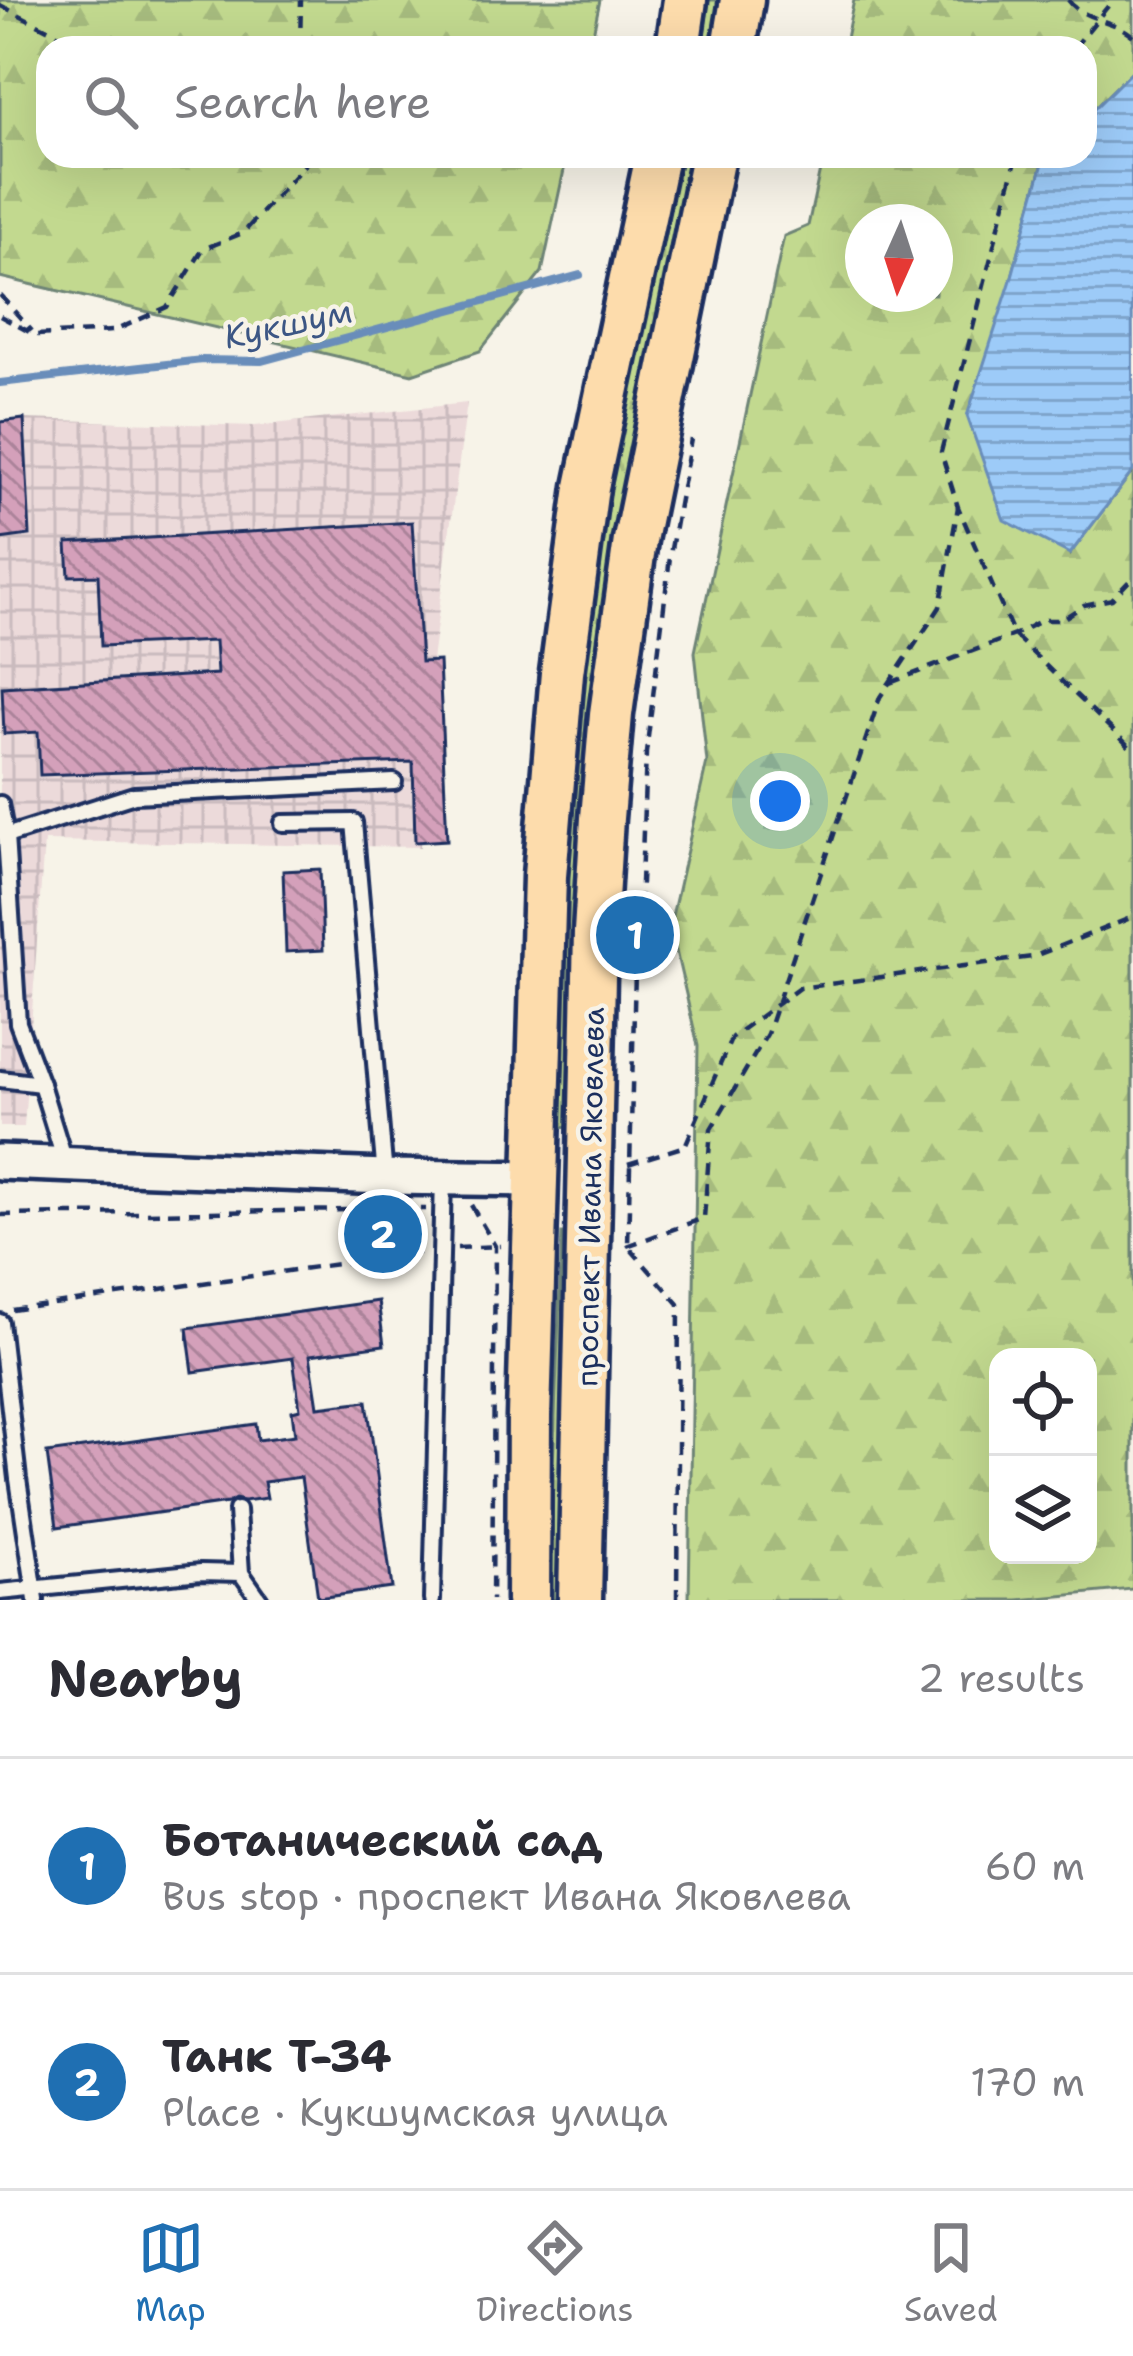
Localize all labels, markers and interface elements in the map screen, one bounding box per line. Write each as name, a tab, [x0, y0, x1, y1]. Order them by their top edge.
search box	[36, 36, 1097, 168]
icon: search	[78, 69, 144, 135]
text: Search here	[174, 72, 431, 132]
north arrow	[845, 204, 953, 312]
water label: Кукшум	[220, 288, 356, 360]
your location	[750, 771, 810, 831]
pin: 1	[596, 890, 674, 980]
street label: проспект Ивана Яковлева	[566, 1006, 614, 1387]
pin: 2	[344, 1189, 422, 1279]
map controls	[989, 1348, 1097, 1564]
button: locate	[989, 1348, 1097, 1456]
button: layers	[989, 1456, 1097, 1564]
text: Nearby	[48, 1644, 243, 1712]
text: 2 results	[918, 1652, 1085, 1704]
text: Ботанический сад	[162, 1810, 603, 1870]
text: 1	[78, 1840, 96, 1892]
text: 60 m	[985, 1840, 1085, 1892]
text: Bus stop · проспект Ивана Яковлева	[162, 1870, 851, 1922]
text: Танк Т-34	[162, 2026, 392, 2086]
text: 2	[73, 2056, 101, 2108]
text: 170 m	[970, 2056, 1085, 2108]
text: Place · Кукшумская улица	[162, 2086, 668, 2138]
tab: Map	[135, 2215, 206, 2332]
tab: Directions	[476, 2215, 634, 2332]
tab: Saved	[904, 2215, 998, 2332]

